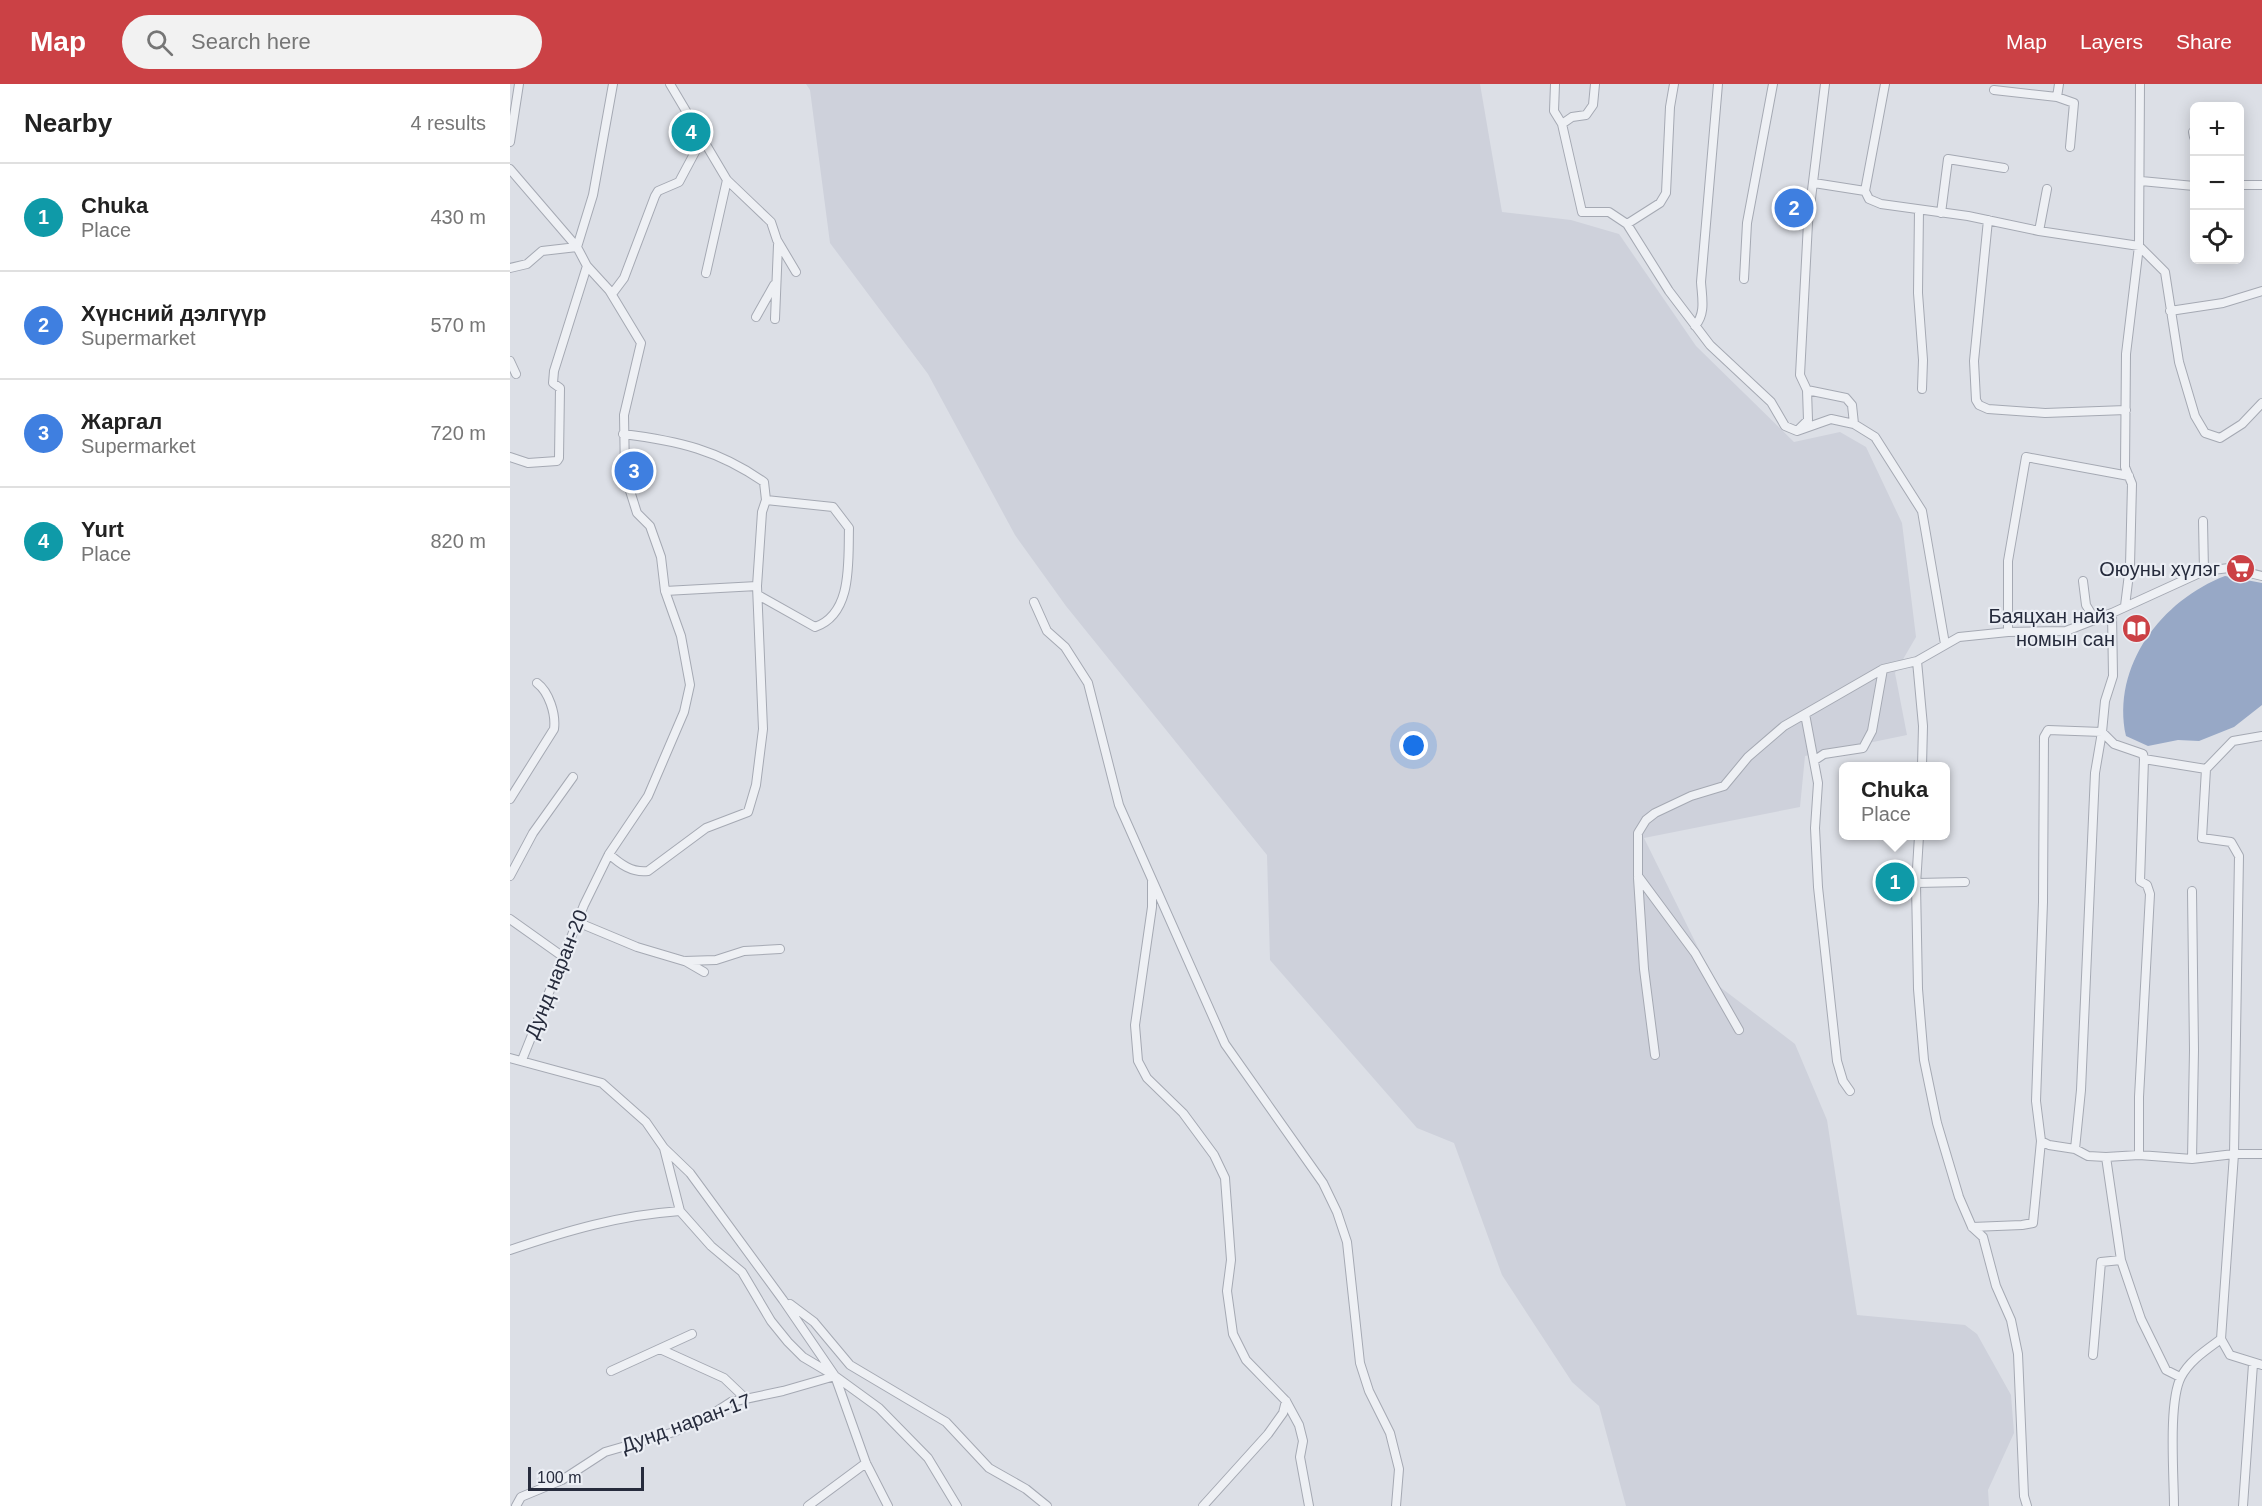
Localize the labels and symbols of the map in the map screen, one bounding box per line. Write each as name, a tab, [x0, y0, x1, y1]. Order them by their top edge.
pin: 4	[672, 110, 711, 154]
pin: 2	[1774, 186, 1814, 230]
pin: 3	[614, 448, 654, 494]
supermarket icon: Оюуны хүлэг	[2225, 553, 2257, 585]
place label: Оюуны хүлэг	[2099, 558, 2220, 580]
place label: Баяцхан найз номын сан	[1988, 605, 2115, 650]
library icon: Баяцхан найз номын сан	[2120, 612, 2152, 644]
your location	[1399, 731, 1428, 760]
pin: 1	[1876, 860, 1914, 904]
street label: Дунд наран-20	[520, 907, 592, 1041]
street label: Дунд наран-17	[618, 1389, 754, 1457]
scale bar	[528, 1464, 644, 1492]

